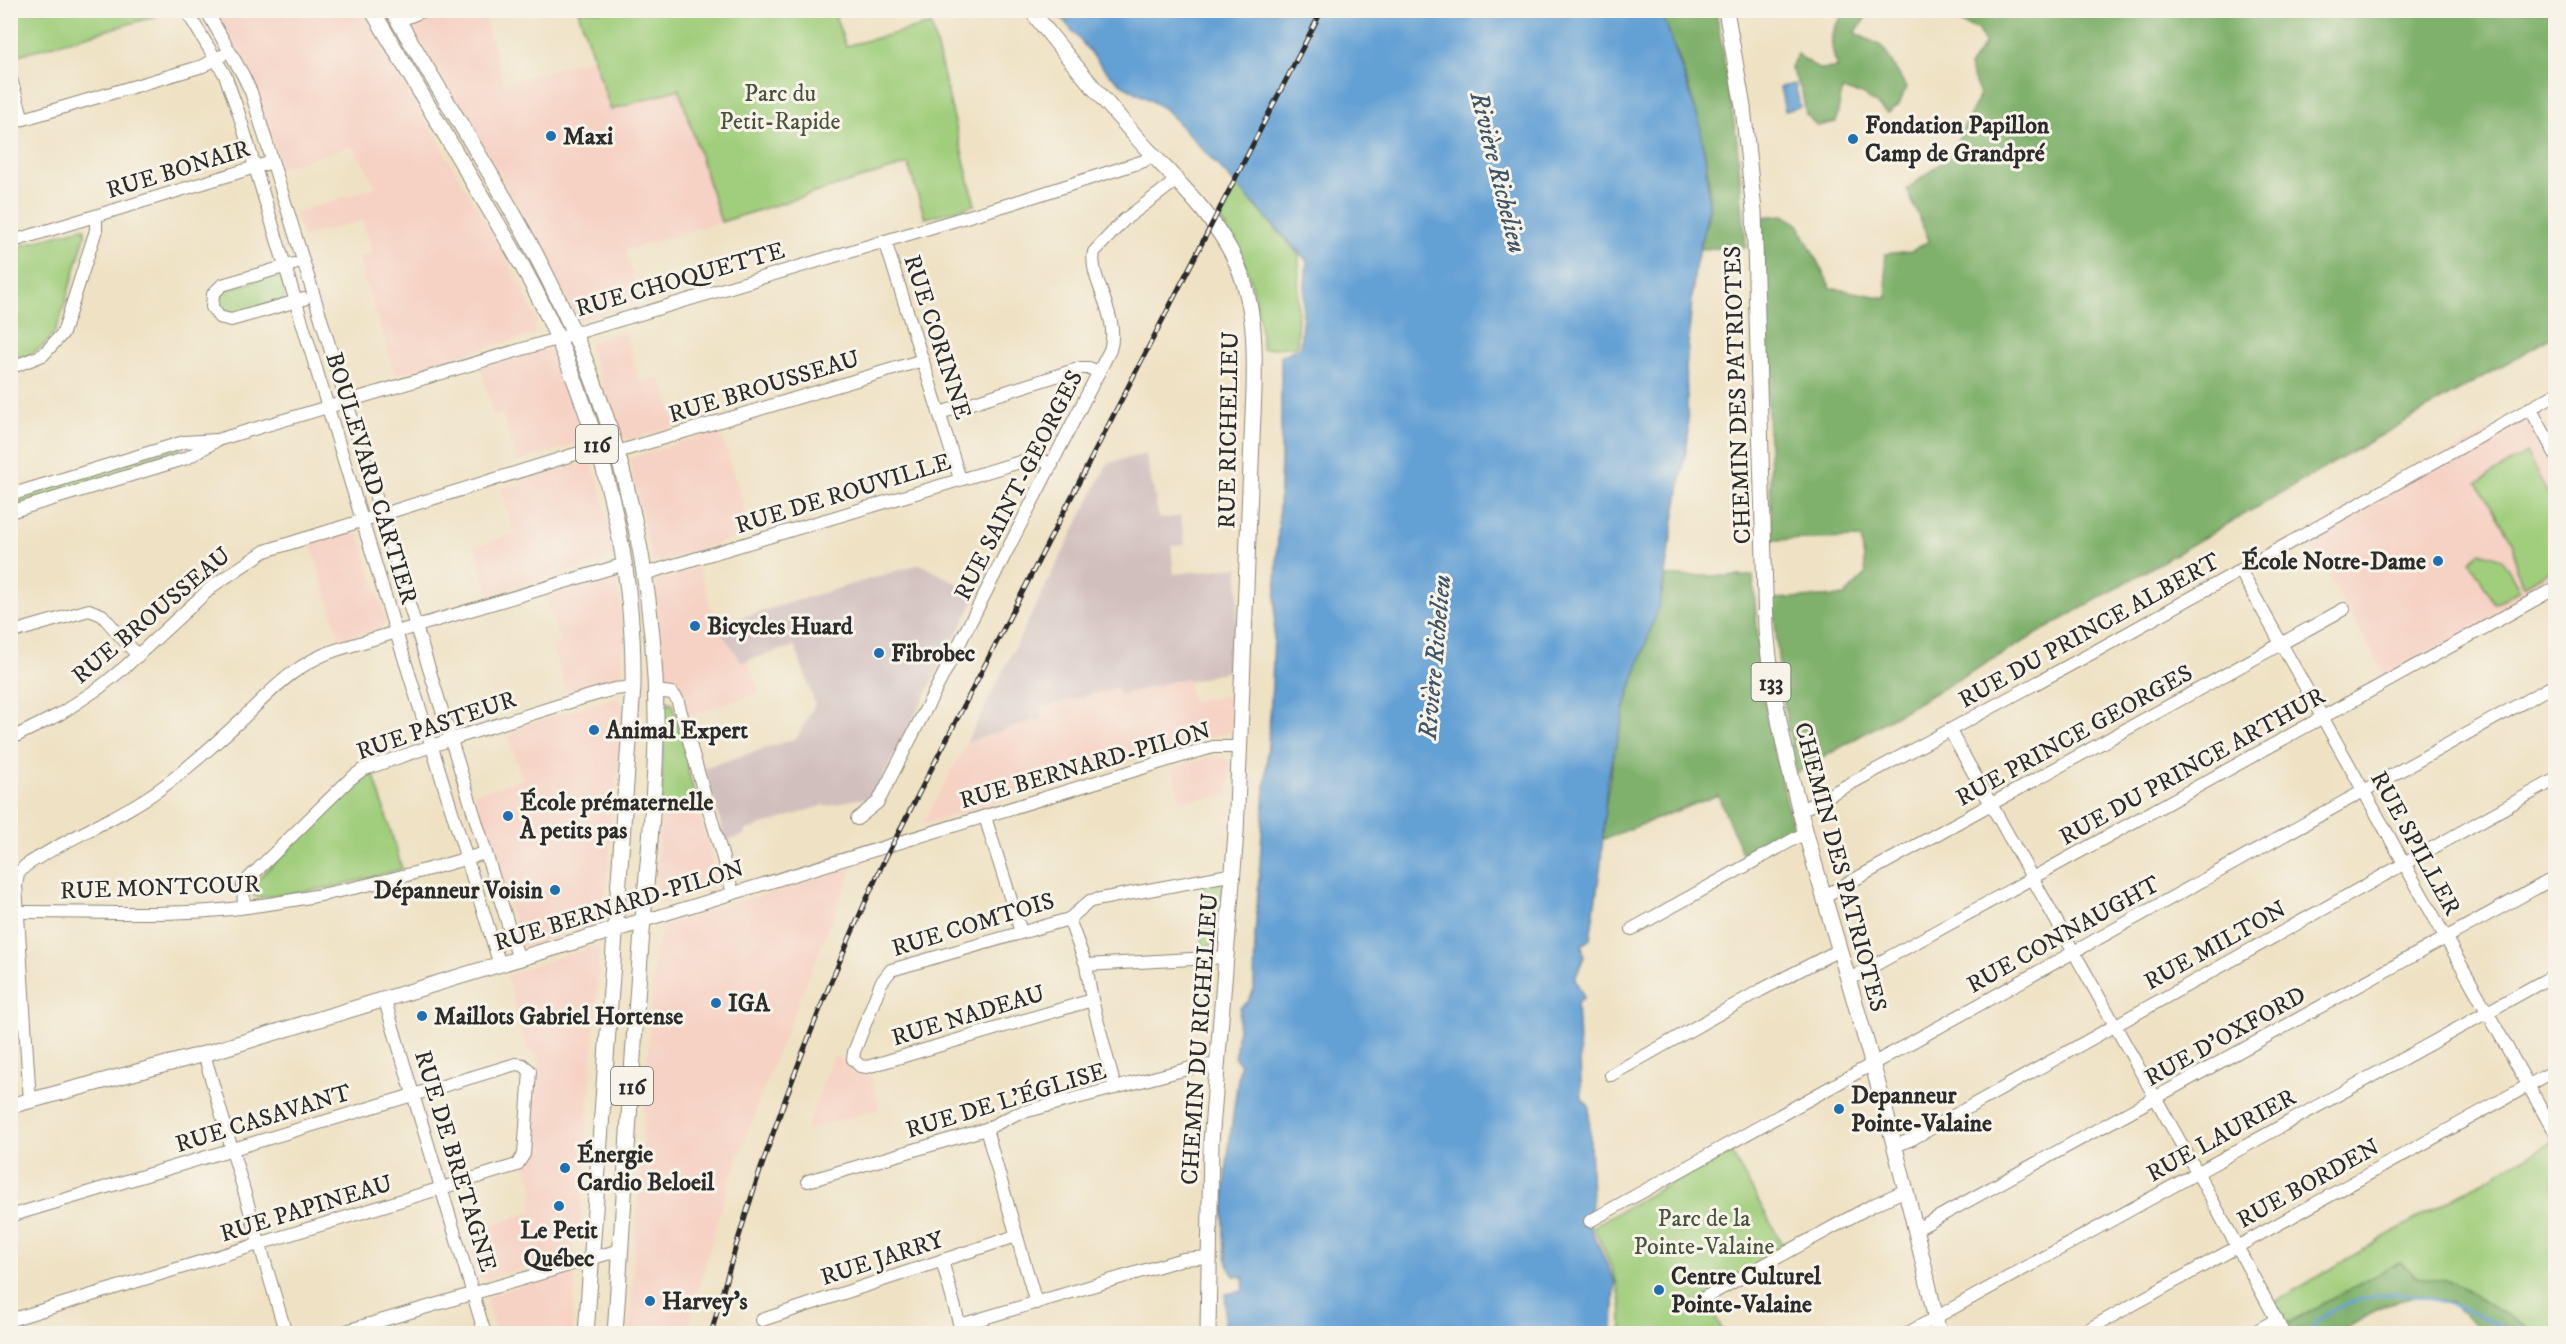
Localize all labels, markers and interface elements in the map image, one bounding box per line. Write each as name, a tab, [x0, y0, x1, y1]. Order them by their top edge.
park label: Parc du Petit-Rapide	[719, 79, 841, 137]
water label: Rivière Richelieu	[1461, 87, 1534, 257]
place label: Fondation Papillon Camp de Grandpré	[1865, 111, 2050, 169]
place label: Maxi	[563, 122, 613, 152]
marker: Maxi	[544, 129, 558, 143]
marker: Fondation Papillon Camp de Grandpré	[1846, 132, 1860, 146]
street label: RUE BONAIR	[103, 134, 254, 206]
street label: RUE CHOQUETTE	[572, 236, 788, 324]
street label: CHEMIN DES PATRIOTES	[1718, 245, 1758, 545]
street label: RUE CORINNE	[896, 251, 978, 423]
street label: RUE RICHELIEU	[1212, 331, 1246, 529]
street label: RUE BROUSSEAU	[665, 344, 863, 430]
street label: BOULEVARD CARTIER	[318, 349, 424, 608]
street label: RUE SAINT-GEORGES	[948, 365, 1090, 606]
road number: 116	[576, 425, 618, 463]
street label: RUE DE ROUVILLE	[732, 447, 955, 541]
street label: RUE BROUSSEAU	[66, 541, 237, 691]
street label: RUE DU PRINCE ALBERT	[1954, 546, 2225, 715]
place label: École Notre-Dame	[2242, 546, 2426, 577]
marker: École Notre-Dame	[2431, 554, 2445, 568]
water label: Rivière Richelieu	[1412, 573, 1459, 742]
place label: Bicycles Huard	[707, 612, 854, 642]
marker: Bicycles Huard	[688, 619, 702, 633]
place label: Fibrobec	[891, 639, 976, 669]
marker: Fibrobec	[872, 646, 886, 660]
street label: RUE PRINCE GEORGES	[1951, 658, 2198, 814]
road number: 133	[1752, 663, 1790, 701]
street label: RUE DU PRINCE ARTHUR	[2054, 681, 2331, 853]
street label: RUE PASTEUR	[352, 685, 520, 767]
place label: Animal Expert	[605, 716, 748, 746]
street label: RUE BERNARD-PILON	[956, 716, 1214, 816]
street label: CHEMIN DES PATRIOTES	[1787, 719, 1893, 1015]
marker: Animal Expert	[587, 723, 601, 737]
street label: RUE SPILLER	[2363, 766, 2467, 921]
place label: École prématernelle À petits pas	[519, 787, 713, 846]
marker: École prématernelle À petits pas	[501, 809, 515, 823]
street label: RUE BERNARD-PILON	[491, 854, 748, 958]
street label: RUE CONNAUGHT	[1962, 869, 2165, 1000]
street label: RUE MONTCOUR	[60, 870, 261, 906]
place label: Dépanneur Voisin	[374, 876, 543, 906]
marker: Dépanneur Voisin	[548, 883, 562, 897]
street label: RUE COMTOIS	[888, 886, 1058, 964]
street label: CHEMIN DU RICHELIEU	[1175, 892, 1225, 1186]
street label: RUE MILTON	[2139, 894, 2292, 997]
street label: RUE NADEAU	[888, 978, 1049, 1053]
street label: RUE D'OXFORD	[2140, 980, 2311, 1094]
place label: IGA	[728, 989, 770, 1019]
marker: IGA	[709, 996, 723, 1010]
place label: Maillots Gabriel Hortense	[434, 1002, 683, 1032]
marker: Maillots Gabriel Hortense	[415, 1009, 429, 1023]
street label: RUE DE BRETAGNE	[407, 1047, 503, 1276]
street label: RUE DE L'ÉGLISE	[902, 1056, 1110, 1146]
road number: 116	[611, 1067, 653, 1105]
street label: RUE CASAVANT	[172, 1078, 355, 1160]
place label: Depanneur Pointe-Valaine	[1851, 1081, 1992, 1139]
street label: RUE LAURIER	[2142, 1082, 2301, 1189]
marker: Depanneur Pointe-Valaine	[1832, 1102, 1846, 1116]
street label: RUE BORDEN	[2232, 1132, 2385, 1235]
place label: Énergie Cardio Beloeil	[577, 1139, 715, 1198]
marker: Énergie Cardio Beloeil	[558, 1161, 572, 1175]
street label: RUE PAPINEAU	[216, 1168, 396, 1249]
marker: Le Petit Québec	[552, 1199, 566, 1213]
park label: Parc de la Pointe-Valaine	[1634, 1204, 1775, 1262]
place label: Le Petit Québec	[520, 1216, 598, 1274]
street label: RUE JARRY	[817, 1225, 948, 1293]
place label: Centre Culturel Pointe-Valaine	[1671, 1262, 1822, 1320]
marker: Centre Culturel Pointe-Valaine	[1652, 1283, 1666, 1297]
place label: Harvey's	[662, 1287, 748, 1317]
marker: Harvey's	[643, 1294, 657, 1308]

